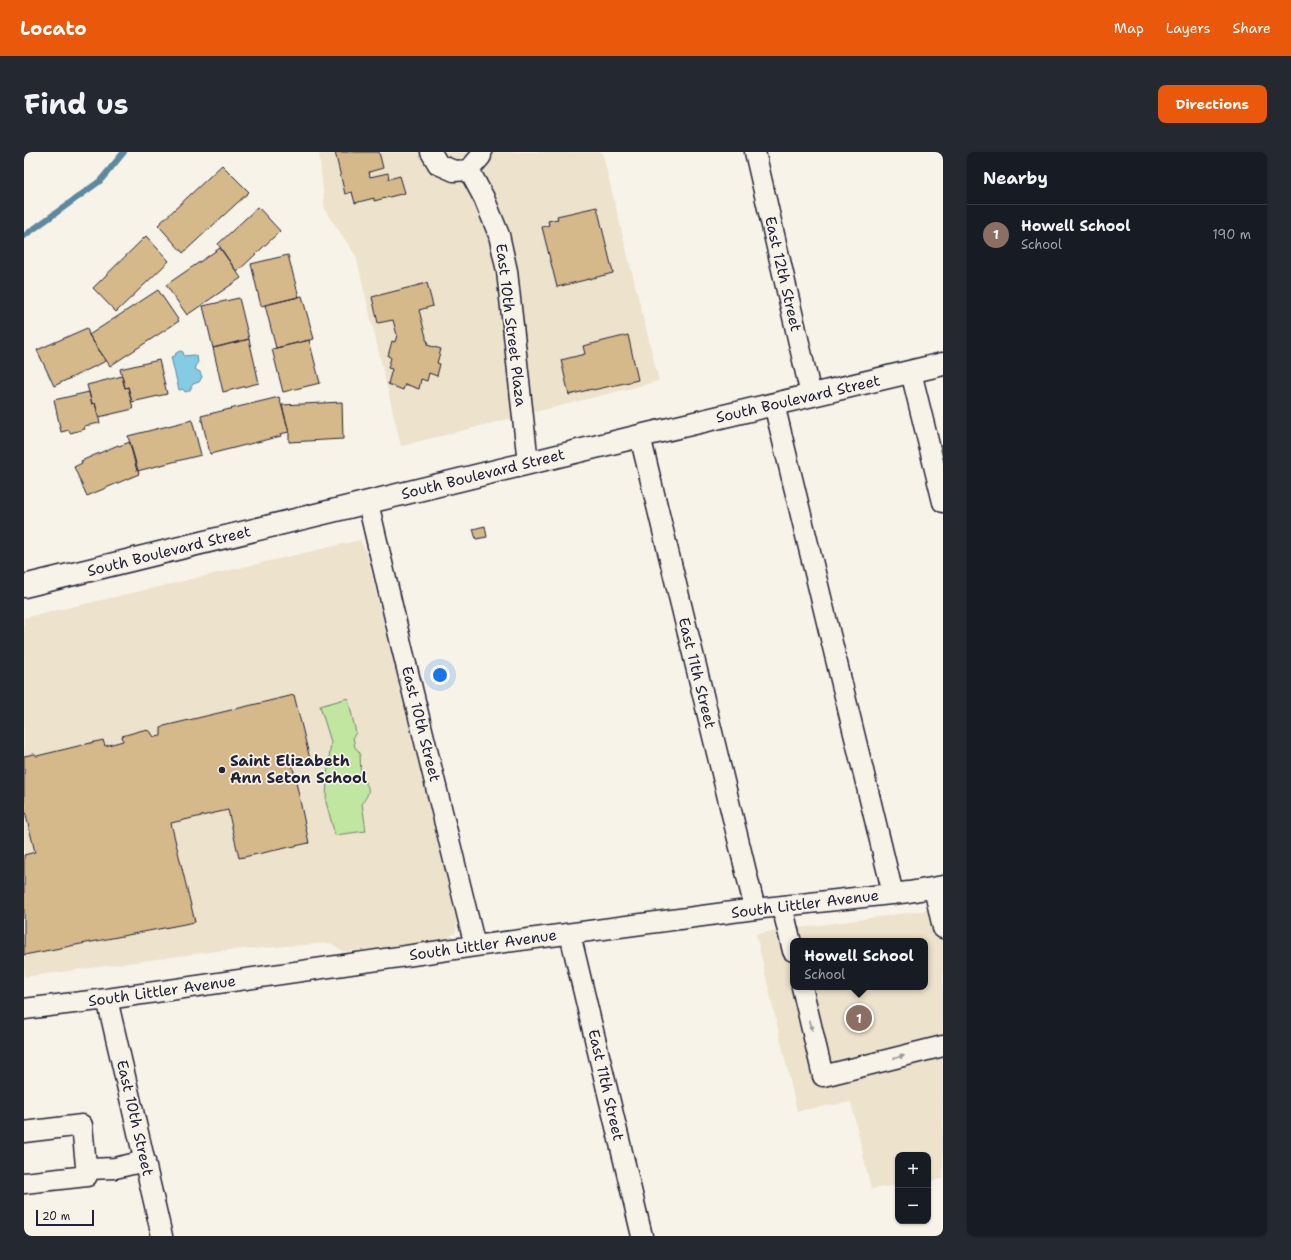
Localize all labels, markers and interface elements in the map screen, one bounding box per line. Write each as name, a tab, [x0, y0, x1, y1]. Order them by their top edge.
text: Locato	[20, 16, 87, 41]
text: Map	[1114, 19, 1144, 37]
text: Layers	[1166, 19, 1210, 37]
text: Share	[1232, 19, 1271, 37]
text: Find us	[24, 85, 129, 123]
button: Directions	[1158, 85, 1267, 123]
text: Nearby	[983, 167, 1048, 189]
street label: East 12th Street	[760, 214, 806, 334]
text: Howell School	[1021, 216, 1130, 236]
text: 1	[993, 226, 999, 243]
text: 190 m	[1212, 226, 1251, 243]
text: School	[1021, 236, 1062, 253]
street label: East 10th Street Plaza	[491, 242, 531, 408]
street label: South Boulevard Street	[714, 370, 882, 428]
street label: South Boulevard Street	[399, 444, 567, 504]
street label: South Boulevard Street	[85, 521, 253, 581]
street label: East 11th Street	[674, 615, 720, 731]
street label: East 10th Street	[397, 664, 445, 784]
your location	[430, 665, 450, 685]
place label: Saint Elizabeth Ann Seton School	[230, 751, 367, 788]
marker: Saint Elizabeth Ann Seton School	[217, 765, 227, 775]
street label: South Littler Avenue	[730, 885, 880, 923]
street label: South Littler Avenue	[408, 925, 558, 965]
popup	[790, 938, 928, 990]
text: Howell School	[804, 946, 914, 966]
text: School	[804, 966, 845, 983]
street label: South Littler Avenue	[87, 971, 237, 1011]
pin: 1	[846, 1003, 872, 1033]
one-way arrow	[808, 1019, 814, 1031]
street label: East 11th Street	[583, 1027, 629, 1143]
one-way arrow	[893, 1054, 905, 1060]
street label: East 10th Street	[112, 1058, 158, 1178]
map controls	[895, 1152, 931, 1224]
button: +	[895, 1152, 931, 1188]
button: −	[895, 1188, 931, 1224]
scale bar	[36, 1208, 94, 1227]
text: 20 m	[42, 1209, 70, 1224]

